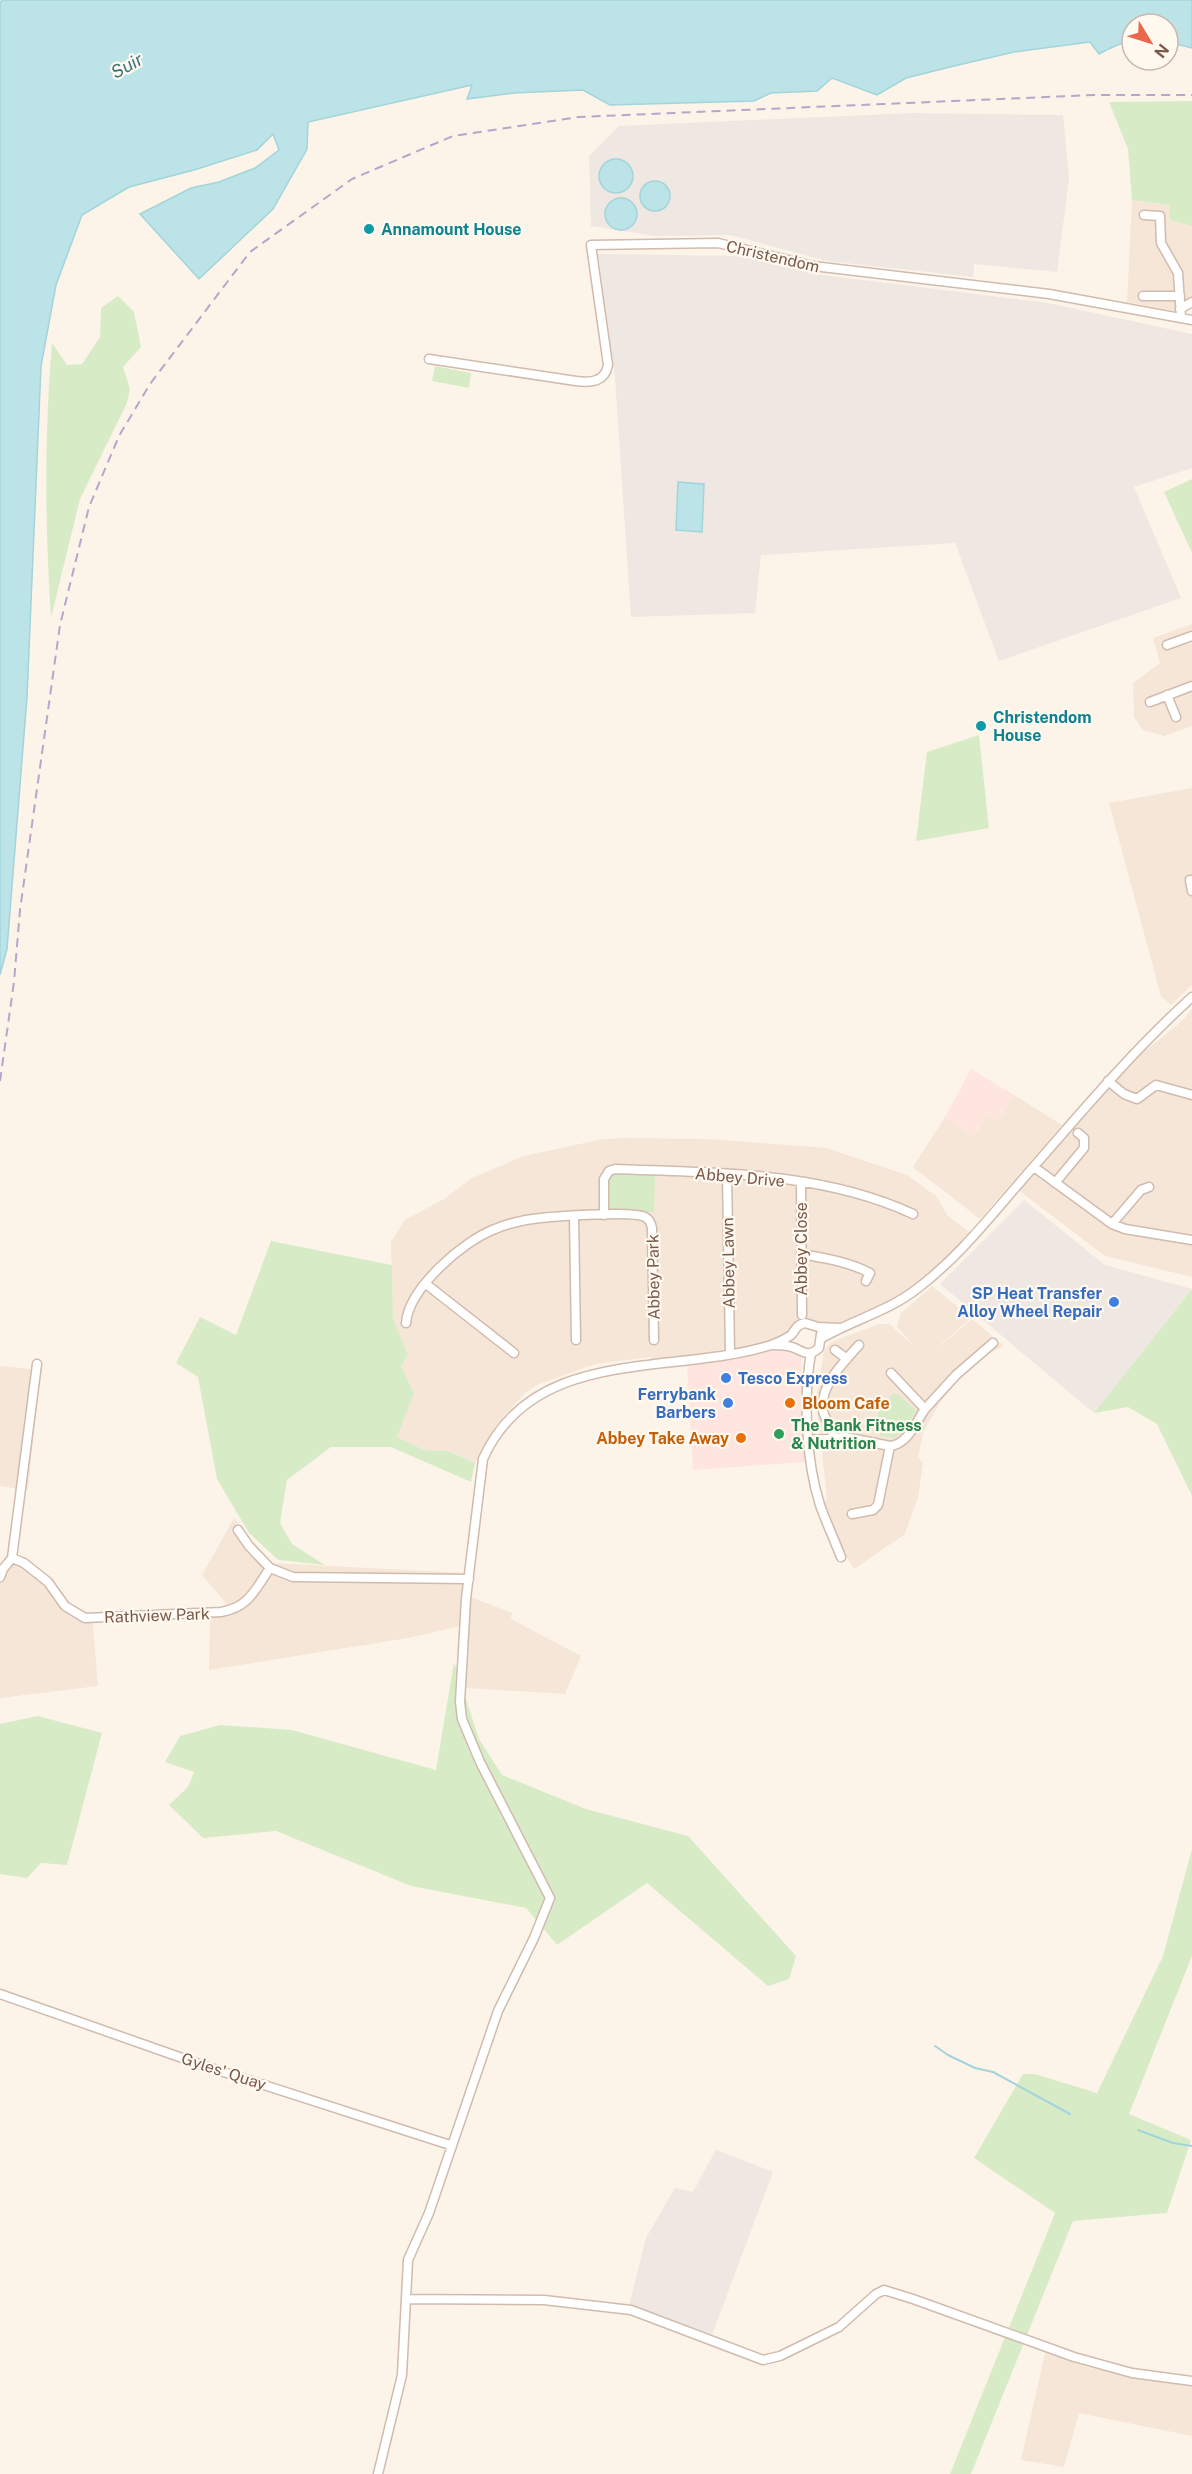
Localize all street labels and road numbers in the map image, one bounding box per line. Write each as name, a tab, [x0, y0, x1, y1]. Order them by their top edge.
street label: Christendom	[724, 237, 821, 276]
street label: Abbey Drive	[694, 1164, 786, 1191]
street label: Abbey Close	[792, 1202, 811, 1296]
street label: Abbey Lawn	[718, 1217, 739, 1309]
street label: Abbey Park	[643, 1234, 664, 1320]
street label: Rathview Park	[104, 1604, 210, 1627]
street label: Gyles' Quay	[179, 2049, 269, 2094]

